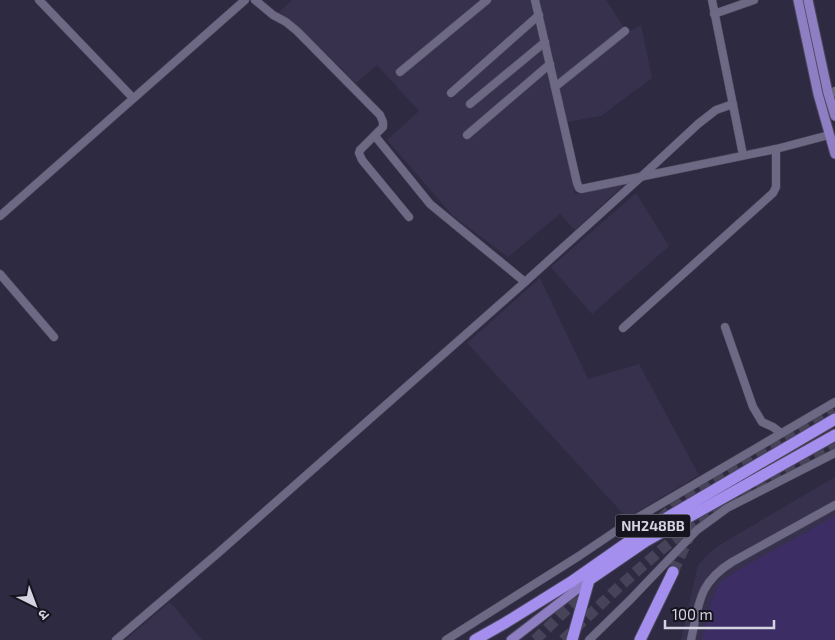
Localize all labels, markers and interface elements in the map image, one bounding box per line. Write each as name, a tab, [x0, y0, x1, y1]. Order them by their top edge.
road number: NH248BB	[616, 514, 690, 538]
north arrow	[10, 580, 60, 630]
scale bar	[665, 598, 774, 630]
text: 100 m	[672, 605, 713, 623]
text: उ	[35, 606, 53, 625]

